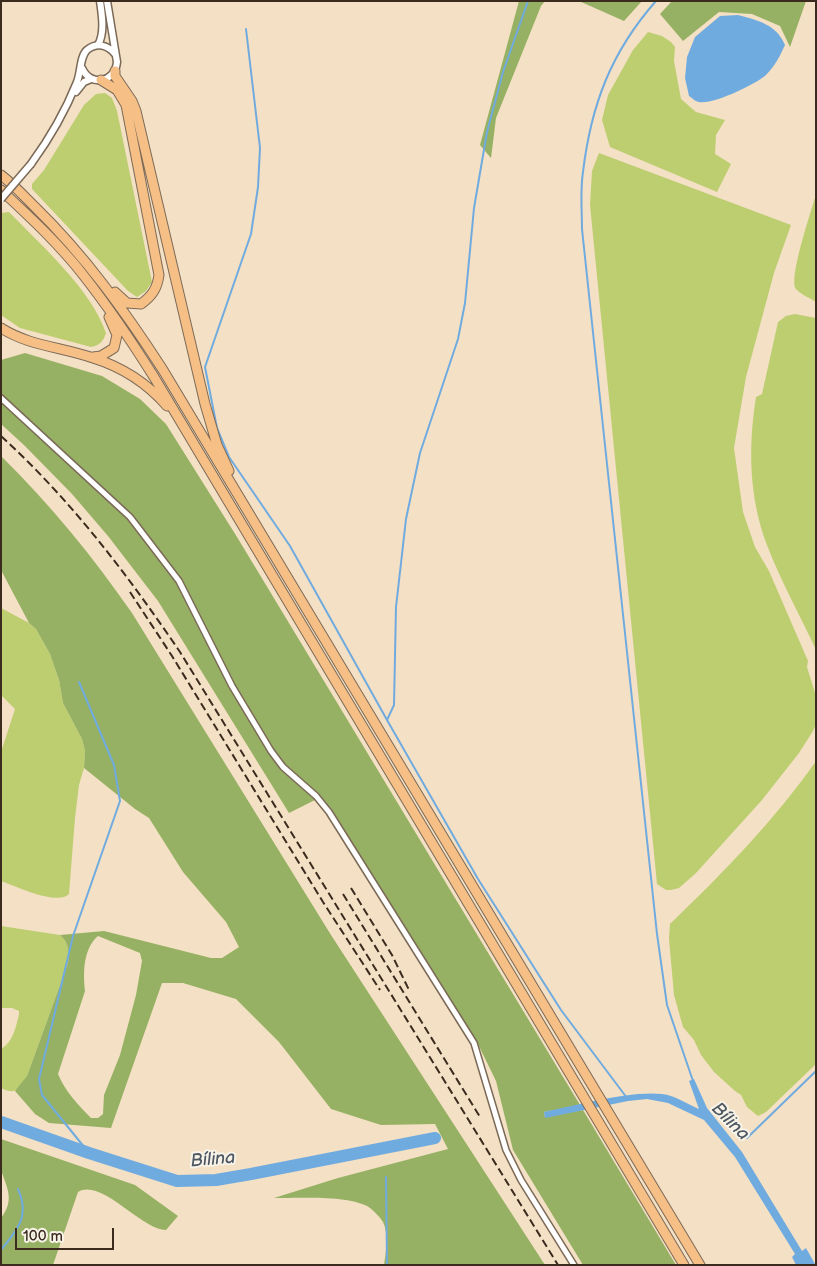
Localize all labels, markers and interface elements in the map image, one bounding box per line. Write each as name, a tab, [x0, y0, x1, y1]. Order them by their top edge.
water label: Bílina	[707, 1099, 753, 1145]
water label: Bílina	[190, 1147, 236, 1173]
scale bar	[18, 1218, 116, 1250]
text: 100 m	[23, 1227, 63, 1246]

